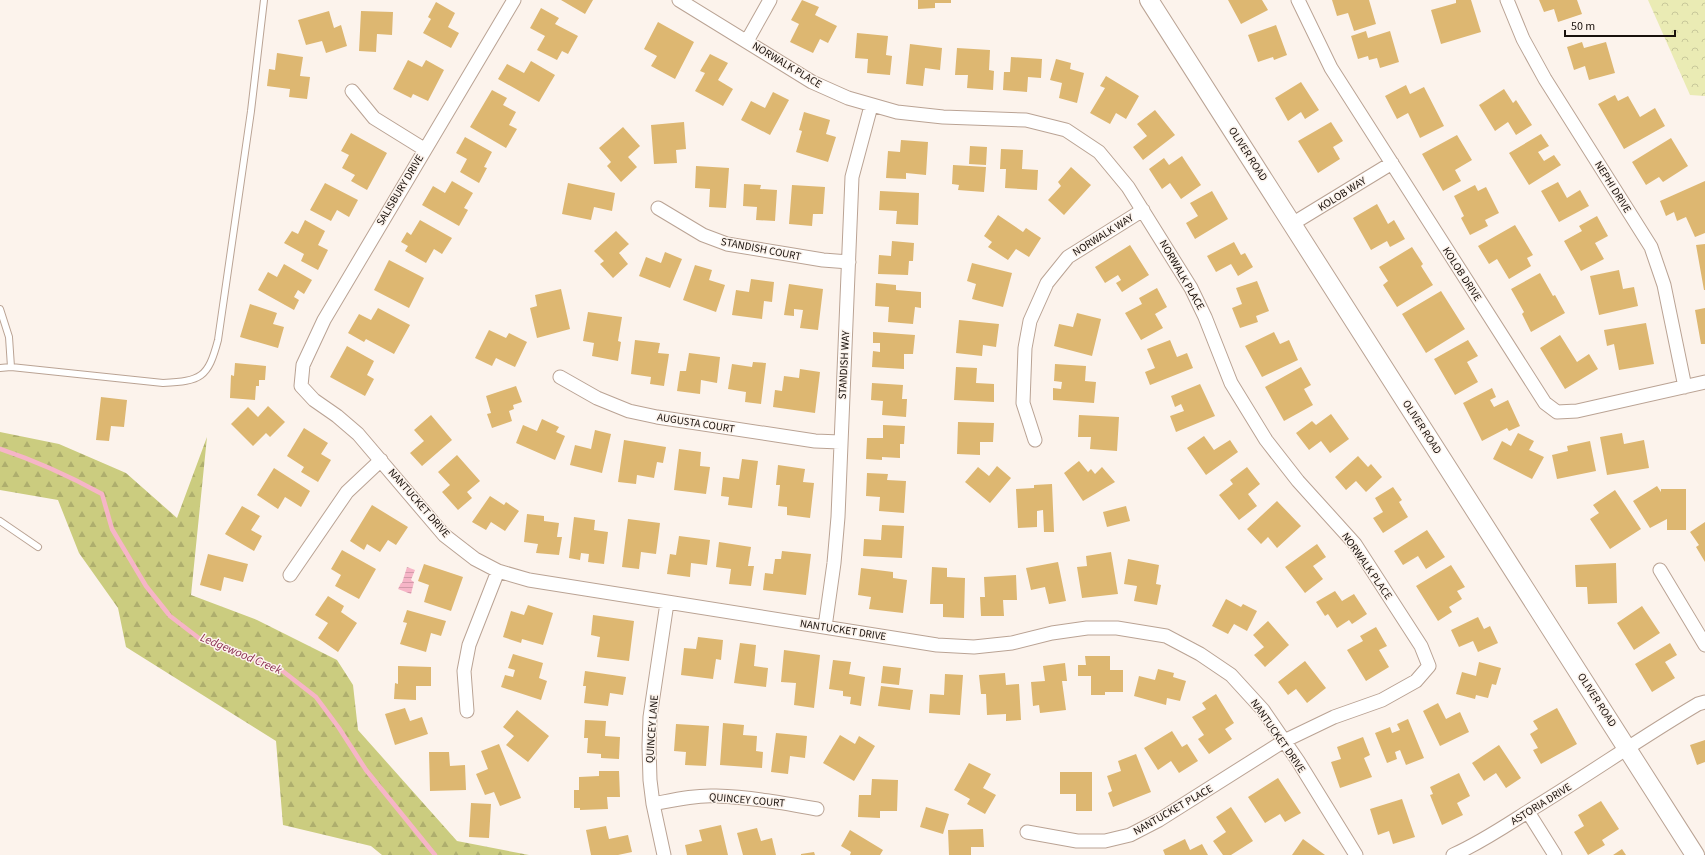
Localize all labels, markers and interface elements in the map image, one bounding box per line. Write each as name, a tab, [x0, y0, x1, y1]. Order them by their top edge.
scale bar	[1565, 12, 1675, 38]
text: 50 m	[1571, 18, 1595, 35]
street label: NORWALK PLACE	[749, 38, 825, 92]
street label: OLIVER ROAD	[1225, 124, 1271, 184]
street label: SALISBURY DRIVE	[373, 151, 427, 228]
street label: NEPHI DRIVE	[1591, 158, 1635, 216]
street label: KOLOB WAY	[1315, 173, 1370, 215]
street label: NORWALK WAY	[1070, 210, 1137, 260]
street label: STANDISH COURT	[720, 234, 803, 264]
street label: NORWALK PLACE	[1156, 237, 1208, 313]
street label: KOLOB DRIVE	[1439, 244, 1485, 304]
street label: STANDISH WAY	[835, 329, 853, 400]
street label: OLIVER ROAD	[1399, 397, 1445, 457]
street label: AUGUSTA COURT	[656, 409, 736, 437]
street label: NANTUCKET DRIVE	[385, 465, 453, 541]
street label: NORWALK PLACE	[1338, 529, 1396, 603]
street label: NANTUCKET DRIVE	[799, 616, 887, 644]
water label: Ledgewood Creek	[198, 629, 285, 679]
street label: OLIVER ROAD	[1574, 670, 1620, 730]
street label: QUINCEY LANE	[642, 694, 662, 764]
street label: NANTUCKET DRIVE	[1247, 696, 1309, 776]
street label: ASTORIA DRIVE	[1508, 779, 1575, 829]
street label: NANTUCKET PLACE	[1131, 781, 1216, 839]
street label: QUINCEY COURT	[708, 789, 786, 811]

